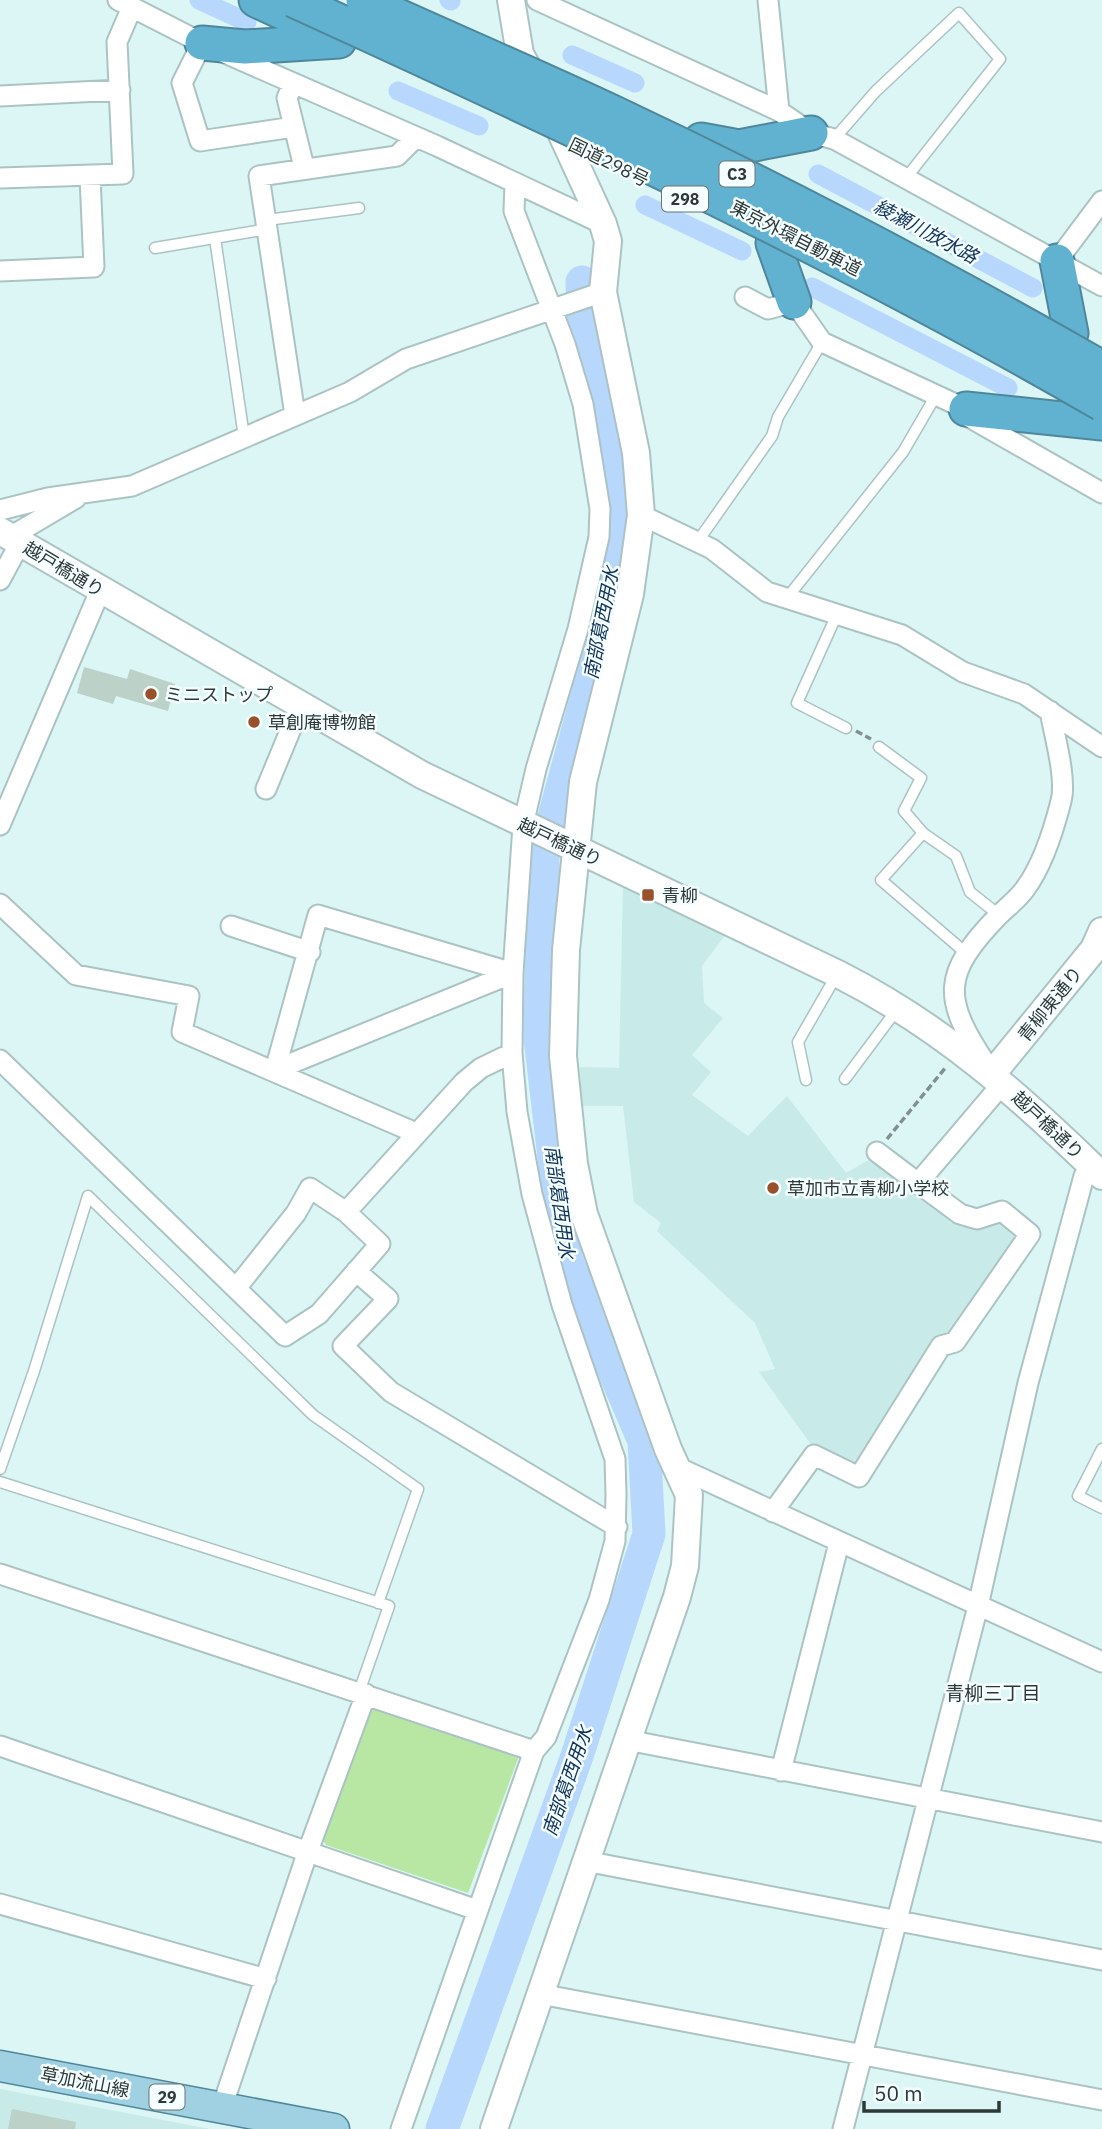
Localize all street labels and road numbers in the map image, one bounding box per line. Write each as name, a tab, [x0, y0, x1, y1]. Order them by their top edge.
street label: 国道298号	[565, 133, 653, 191]
road number: C3	[720, 162, 754, 186]
road number: 298	[662, 186, 708, 211]
street label: 東京外環自動車道	[727, 195, 865, 281]
street label: 越戸橋通り	[20, 536, 108, 602]
street label: 越戸橋通り	[514, 813, 606, 871]
street label: 青柳東通り	[1013, 962, 1087, 1046]
street label: 越戸橋通り	[1007, 1086, 1089, 1164]
street label: 草加流山線	[39, 2062, 131, 2102]
road number: 29	[150, 2084, 184, 2110]

